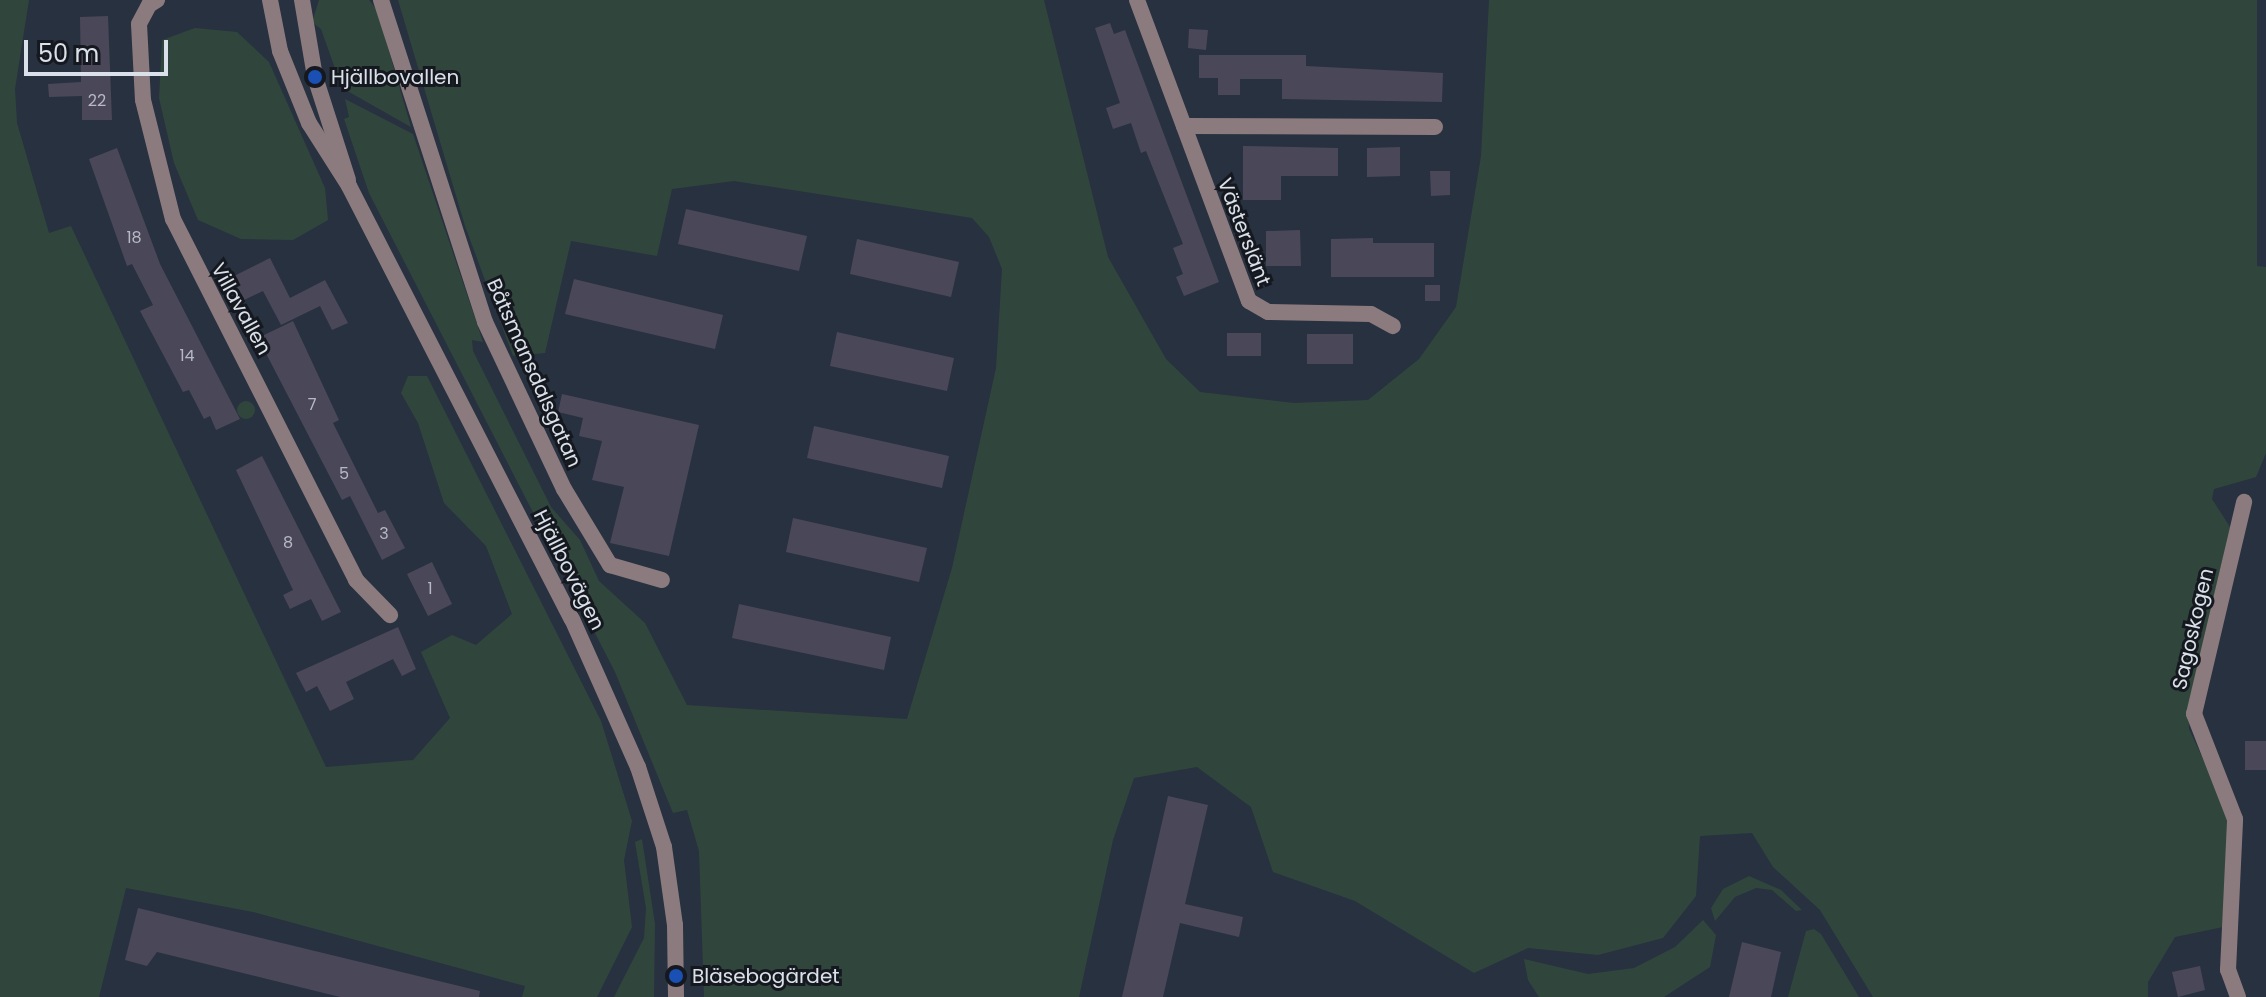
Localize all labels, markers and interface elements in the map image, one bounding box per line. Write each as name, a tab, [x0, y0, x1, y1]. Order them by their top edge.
scale bar	[28, 24, 172, 74]
text: 50 m	[38, 37, 99, 70]
place label: Hjällbovallen	[331, 65, 459, 89]
marker: Hjällbovallen	[306, 68, 324, 86]
house number: 22	[88, 91, 106, 111]
street label: Västerslänt	[1212, 175, 1276, 289]
house number: 18	[126, 228, 142, 248]
street label: Villavallen	[206, 259, 276, 359]
street label: Båtsmansdalsgatan	[482, 275, 586, 471]
house number: 14	[179, 346, 195, 366]
house number: 7	[308, 395, 316, 415]
house number: 5	[339, 464, 349, 484]
street label: Hjällbovägen	[528, 506, 610, 634]
house number: 3	[379, 524, 389, 544]
house number: 8	[283, 533, 293, 553]
street label: Sagoskogen	[2167, 566, 2219, 692]
house number: 1	[427, 579, 433, 599]
place label: Bläsebogärdet	[692, 964, 840, 988]
marker: Bläsebogärdet	[667, 967, 685, 985]

